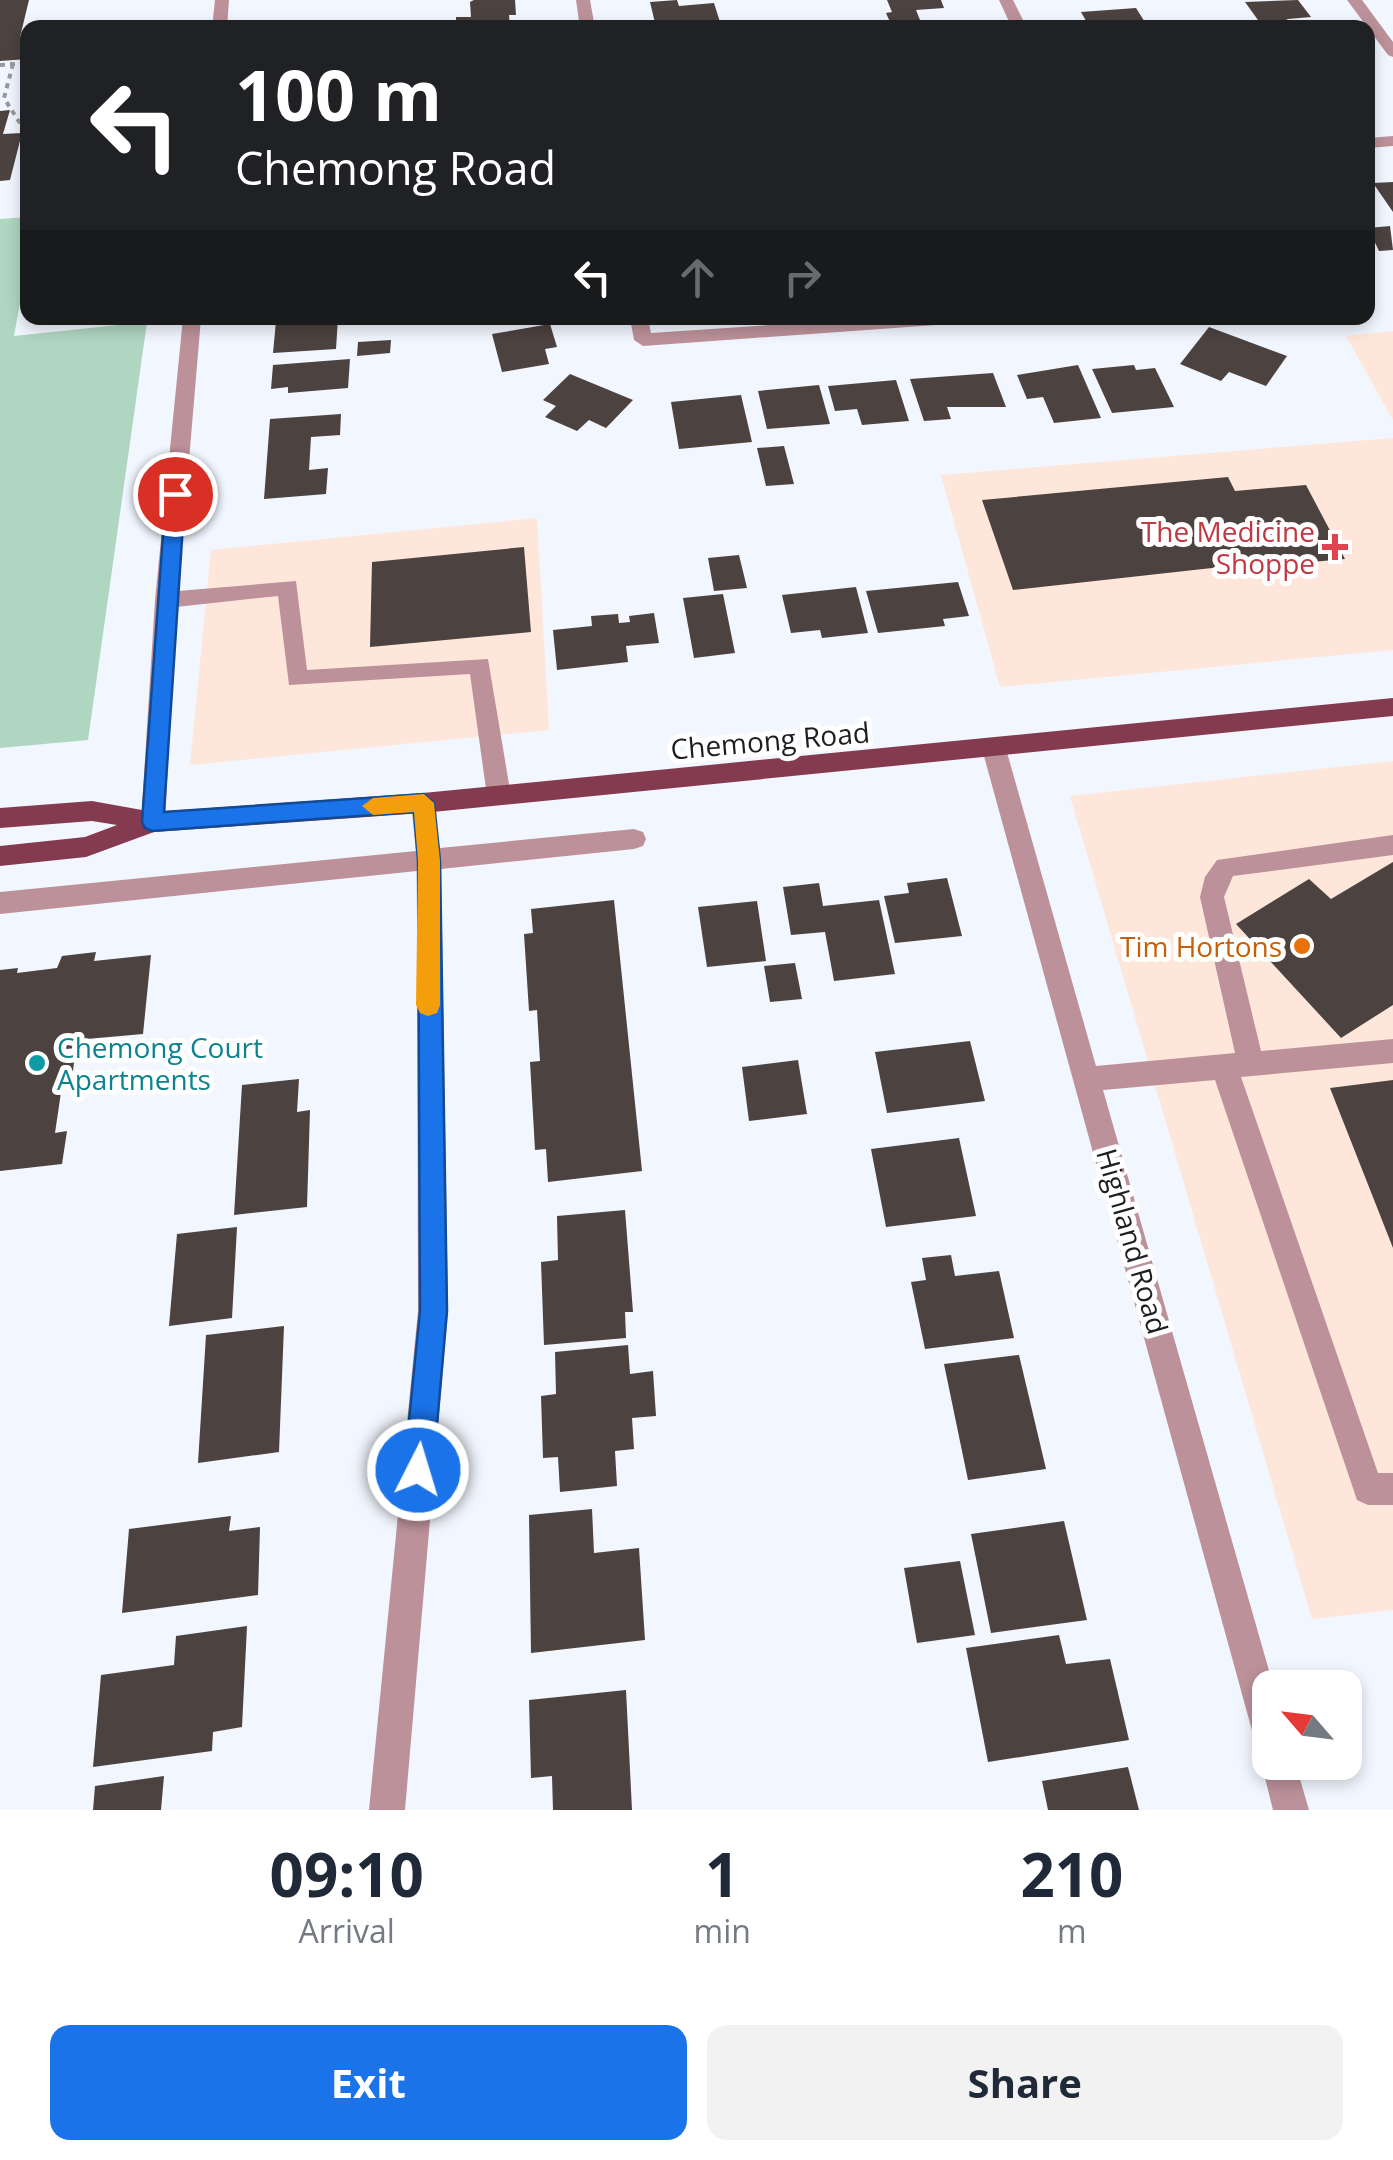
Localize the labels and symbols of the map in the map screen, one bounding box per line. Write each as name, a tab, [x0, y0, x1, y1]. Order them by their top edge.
pin	[133, 452, 218, 537]
place label: The Medicine Shoppe	[1141, 512, 1315, 582]
marker: The Medicine Shoppe	[1324, 536, 1346, 558]
street label: Chemong Road	[669, 712, 871, 768]
place label: Tim Hortons	[1120, 927, 1282, 965]
marker: Tim Hortons	[1291, 935, 1313, 957]
place label: Chemong Court Apartments	[57, 1028, 263, 1098]
marker: Chemong Court Apartments	[26, 1052, 48, 1074]
street label: Highland Road	[1088, 1144, 1178, 1338]
position arrow	[366, 1418, 470, 1522]
north arrow	[1252, 1670, 1362, 1780]

